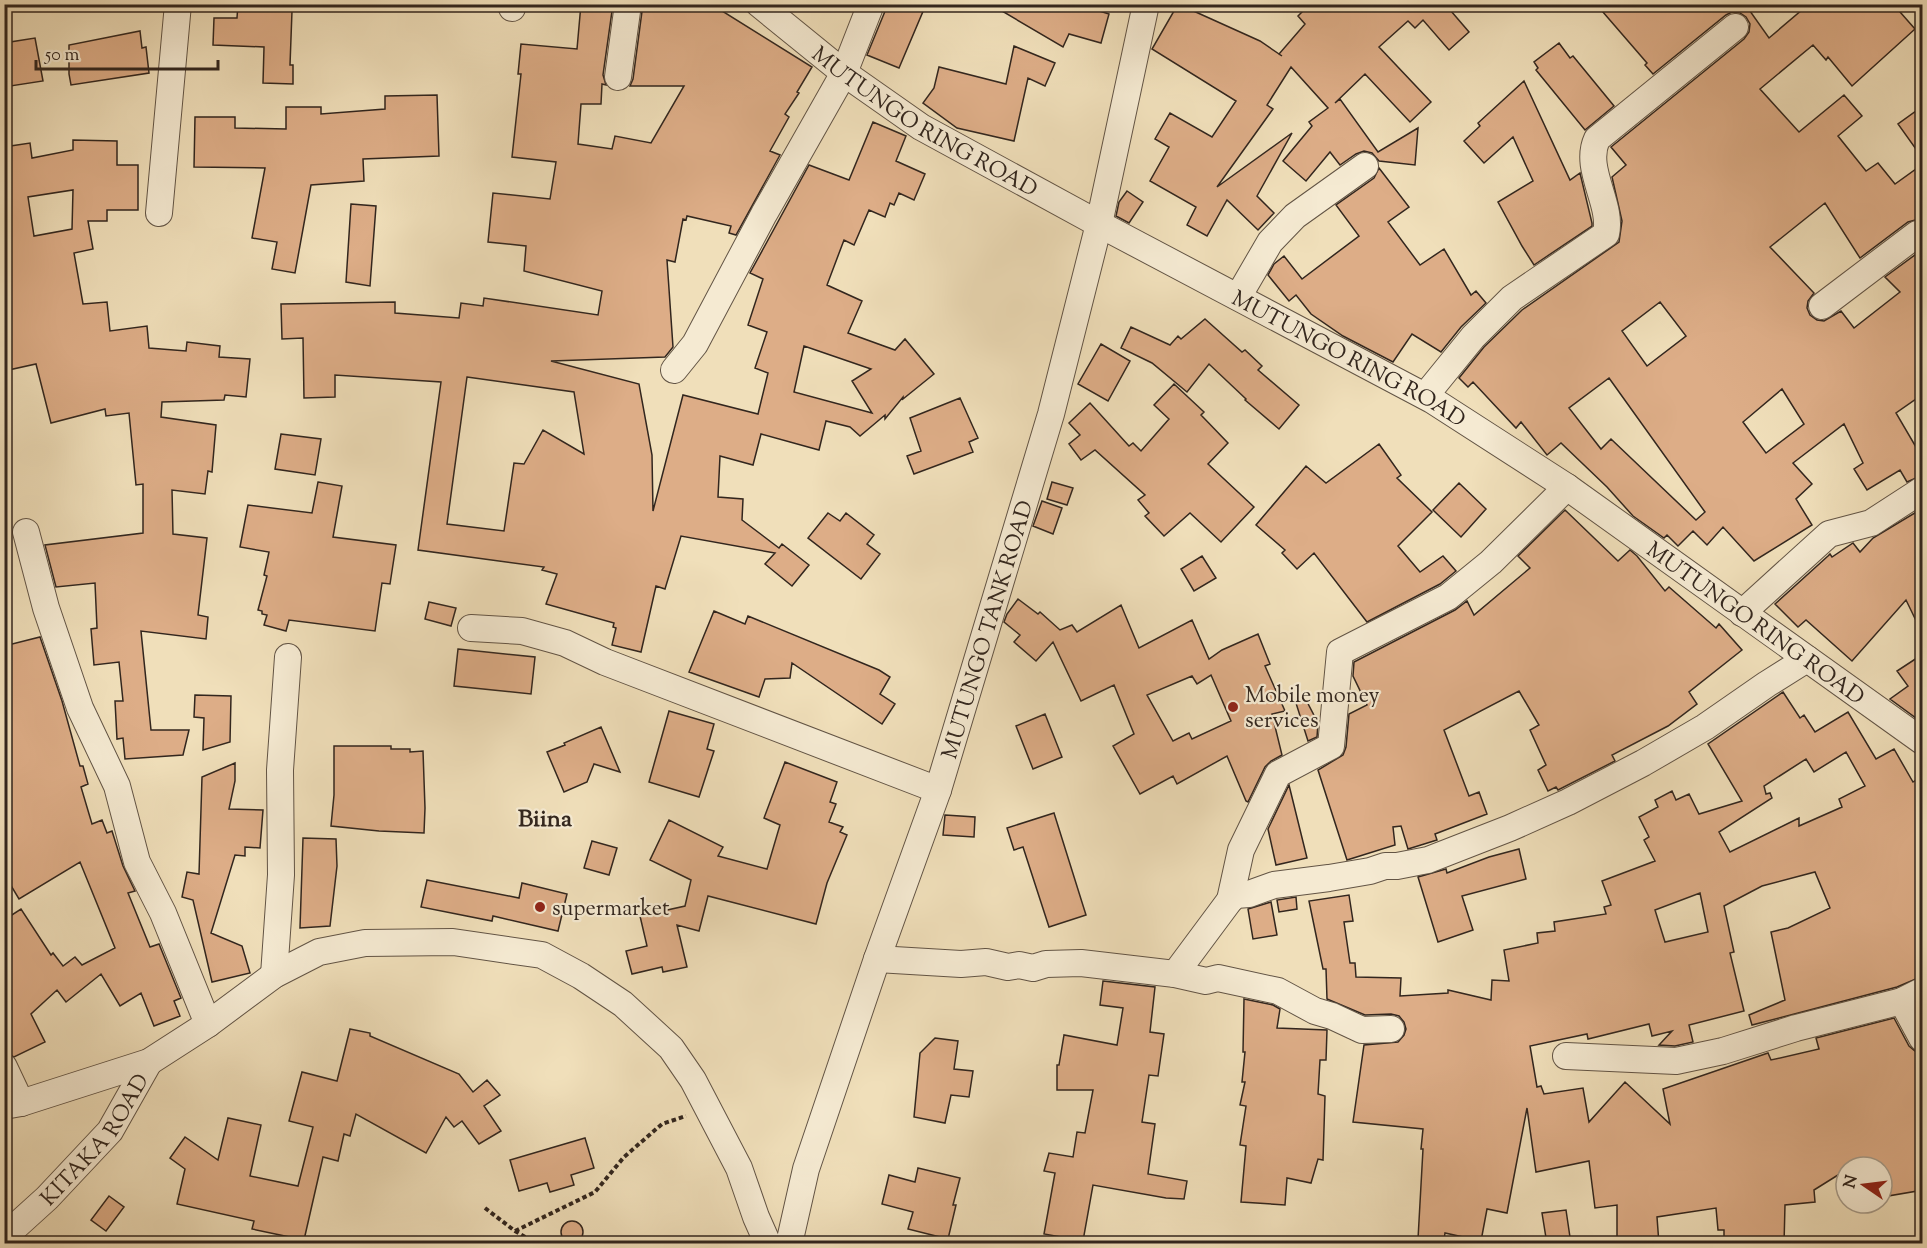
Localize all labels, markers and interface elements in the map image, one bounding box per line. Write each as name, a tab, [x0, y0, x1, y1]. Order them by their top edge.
scale bar	[36, 33, 218, 71]
street label: MUTUNGO RING ROAD	[804, 40, 1043, 207]
text: 50 m	[44, 43, 80, 69]
street label: MUTUNGO RING ROAD	[1225, 284, 1471, 437]
street label: MUTUNGO TANK ROAD	[935, 497, 1043, 763]
street label: MUTUNGO RING ROAD	[1638, 535, 1870, 714]
place label: Mobile money services	[1245, 681, 1380, 738]
marker: Mobile money services	[1226, 700, 1240, 714]
district label: Biina	[518, 803, 573, 837]
place label: supermarket	[552, 894, 670, 926]
marker: supermarket	[533, 900, 547, 914]
street label: KITAKA ROAD	[34, 1068, 158, 1214]
north arrow	[1834, 1155, 1894, 1215]
text: N	[1839, 1173, 1865, 1191]

